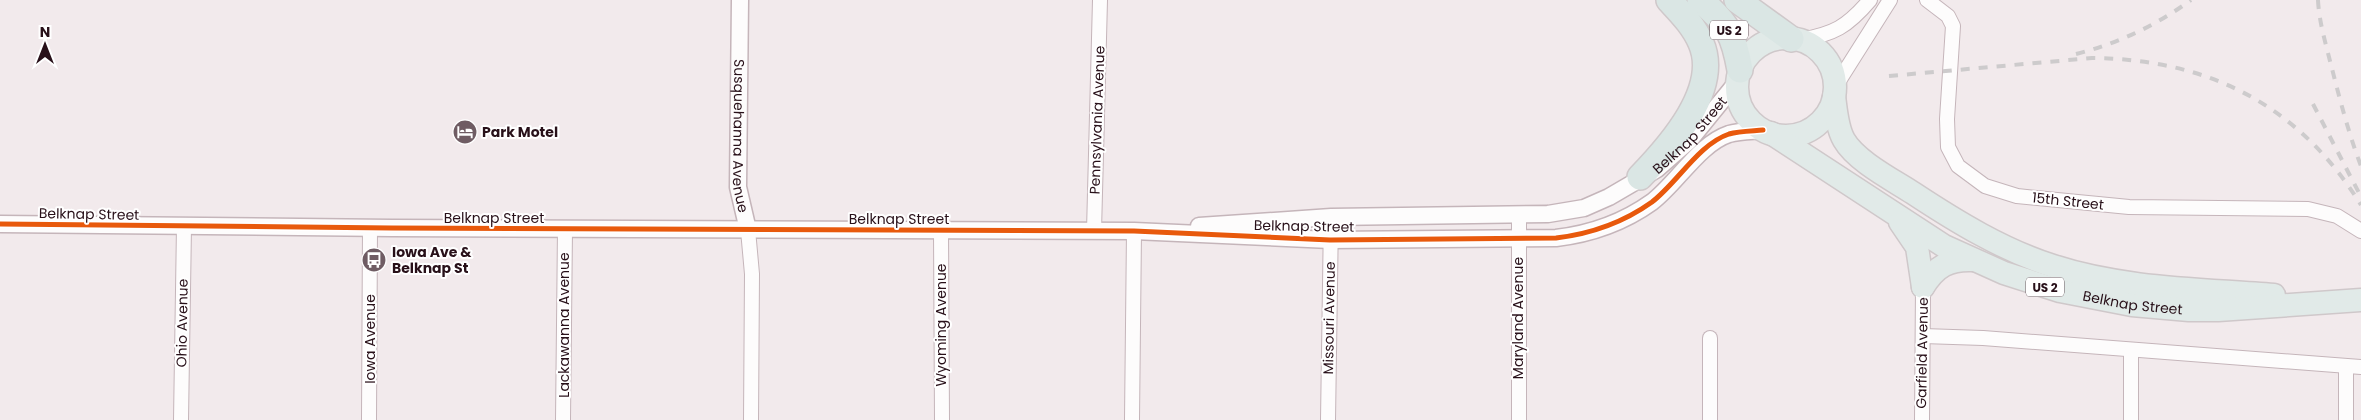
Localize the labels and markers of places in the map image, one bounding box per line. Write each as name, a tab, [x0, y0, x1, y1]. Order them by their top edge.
hotel icon: Park Motel	[452, 119, 478, 145]
place label: Park Motel	[482, 122, 558, 142]
place label: Iowa Ave & Belknap St	[392, 242, 472, 278]
bus stop icon: Iowa Ave & Belknap St	[361, 247, 387, 273]

